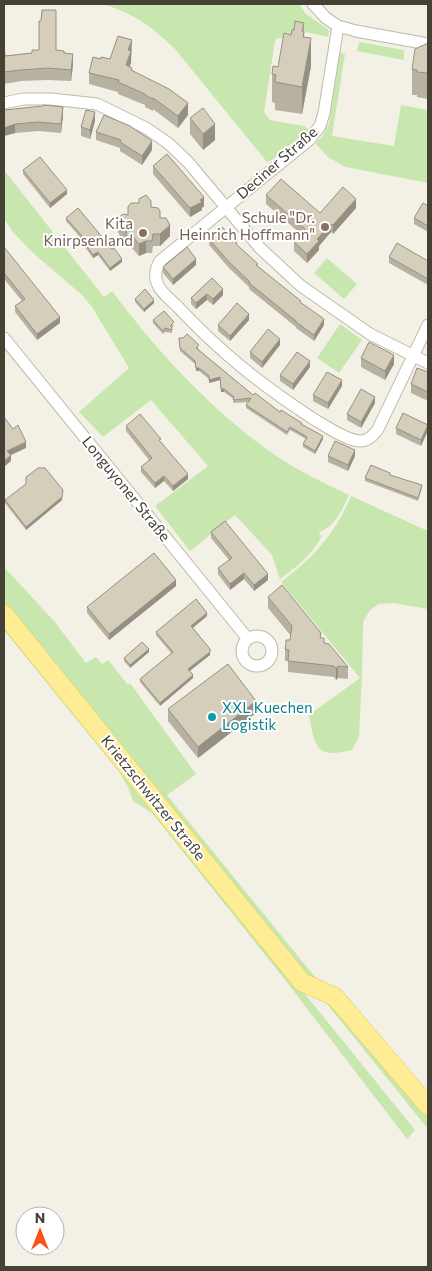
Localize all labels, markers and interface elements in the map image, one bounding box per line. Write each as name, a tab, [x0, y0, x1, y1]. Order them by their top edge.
street label: Deciner Straße	[232, 122, 320, 202]
place label: Schule "Dr. Heinrich Hoffmann"	[179, 208, 315, 243]
place label: Kita Knirpsenland	[44, 214, 133, 249]
marker: Schule "Dr. Heinrich Hoffmann"	[319, 221, 331, 233]
marker: Kita Knirpsenland	[137, 227, 149, 239]
street label: Longuyoner Straße	[79, 432, 175, 545]
place label: XXL Kuechen Logistik	[222, 698, 313, 733]
marker: XXL Kuechen Logistik	[206, 711, 218, 723]
street label: Krietzschwitzer Straße	[98, 731, 210, 864]
north arrow	[15, 1206, 65, 1256]
text: N	[35, 1209, 45, 1226]

